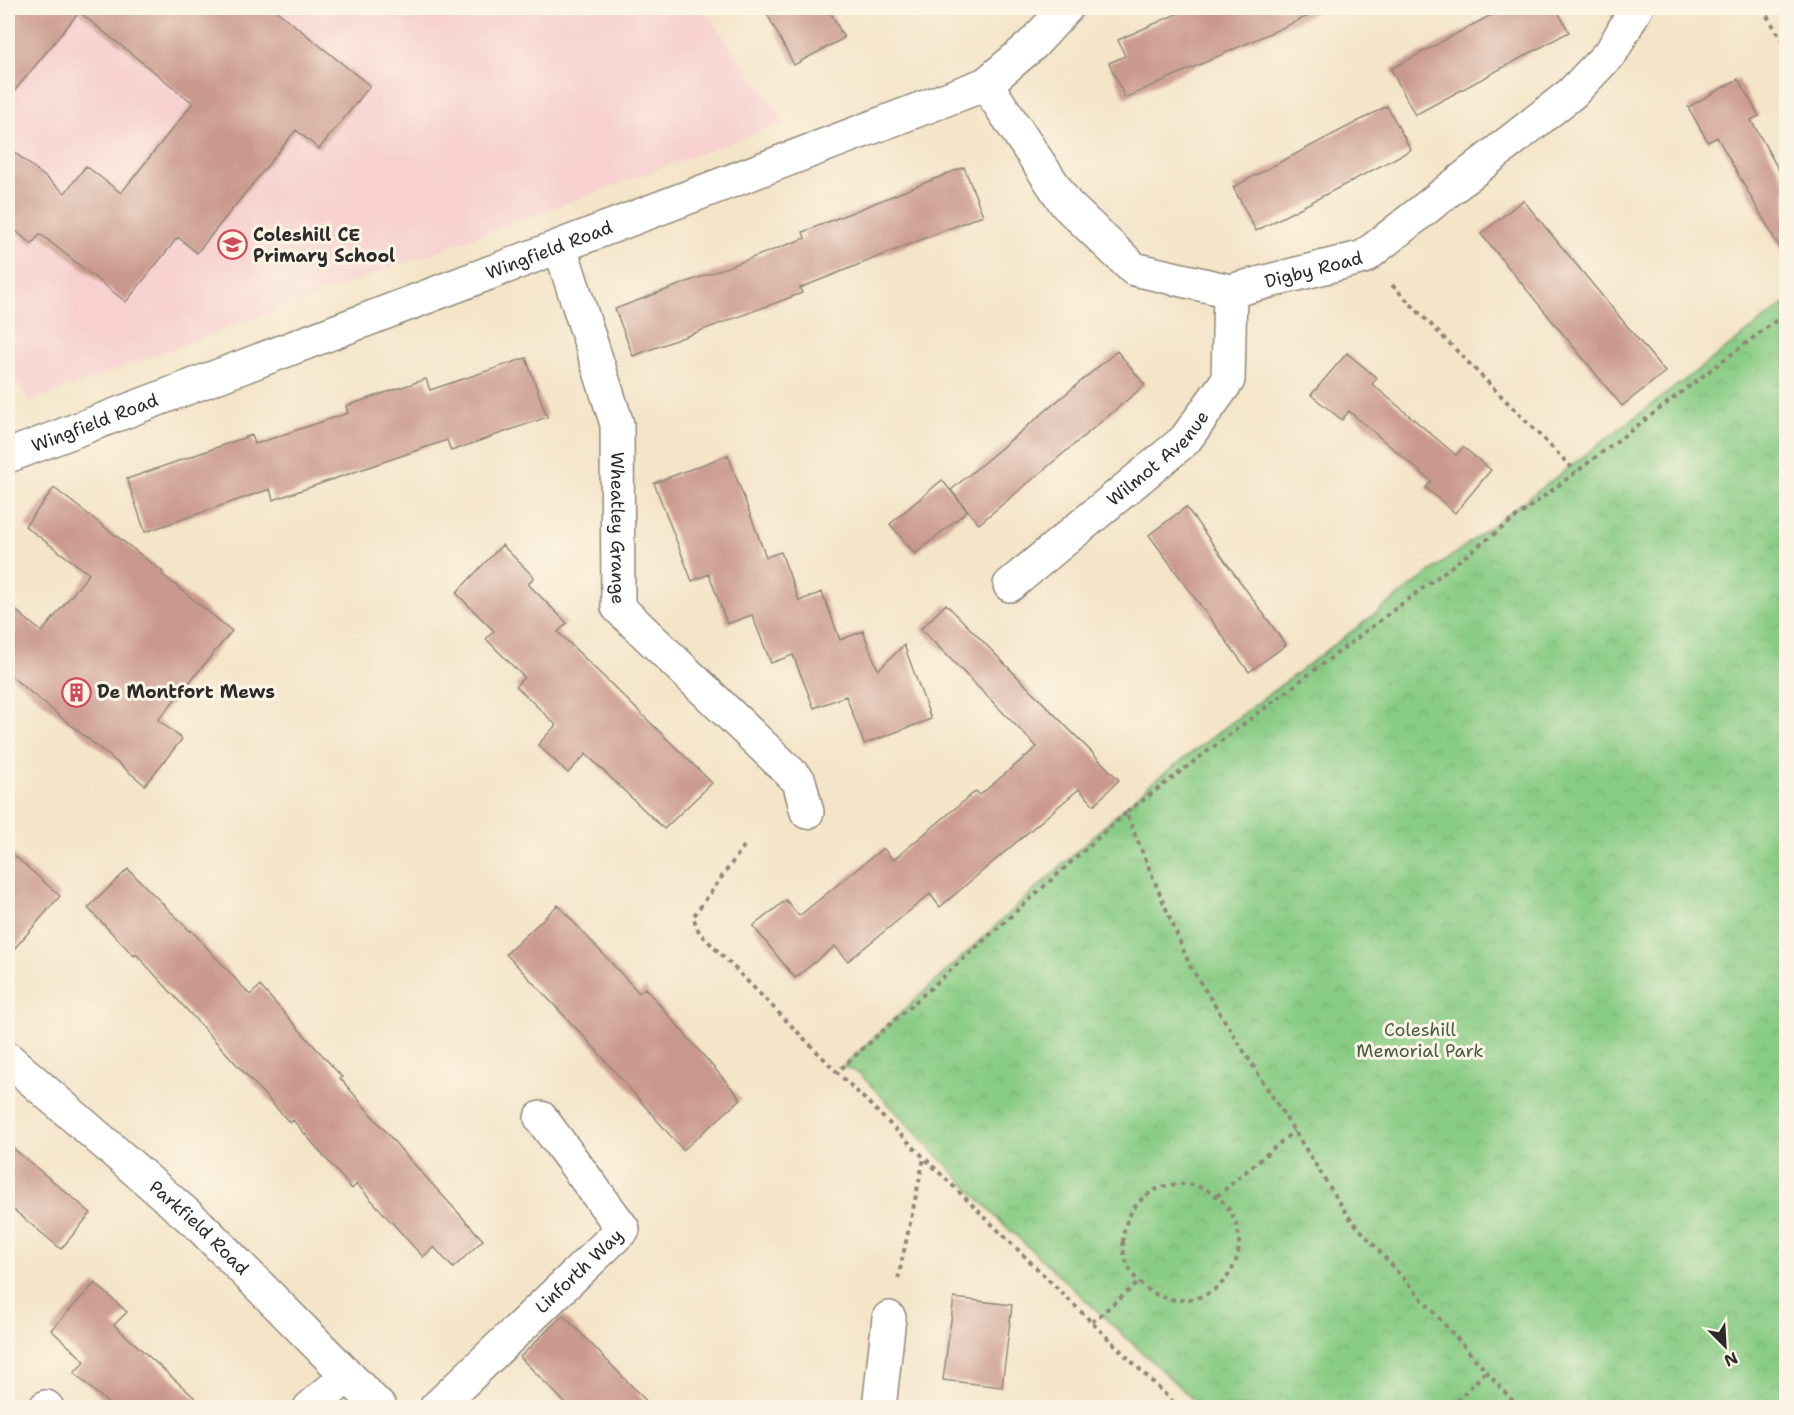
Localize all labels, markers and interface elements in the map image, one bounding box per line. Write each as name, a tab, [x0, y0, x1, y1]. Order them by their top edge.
street label: Wingfield Road	[482, 215, 616, 285]
place label: Coleshill CE Primary School	[253, 223, 395, 268]
school or university icon: Coleshill CE Primary School	[216, 229, 248, 261]
street label: Digby Road	[1262, 246, 1365, 294]
street label: Wingfield Road	[28, 388, 162, 458]
street label: Wilmot Avenue	[1102, 406, 1214, 512]
street label: Wheatley Grange	[605, 452, 630, 604]
building icon: De Montfort Mews	[60, 676, 92, 708]
place label: De Montfort Mews	[97, 680, 275, 704]
park label: Coleshill Memorial Park	[1356, 1018, 1484, 1063]
street label: Parkfield Road	[144, 1175, 254, 1280]
street label: Linforth Way	[530, 1223, 628, 1319]
north arrow	[1695, 1316, 1755, 1376]
text: N	[1721, 1347, 1741, 1371]

